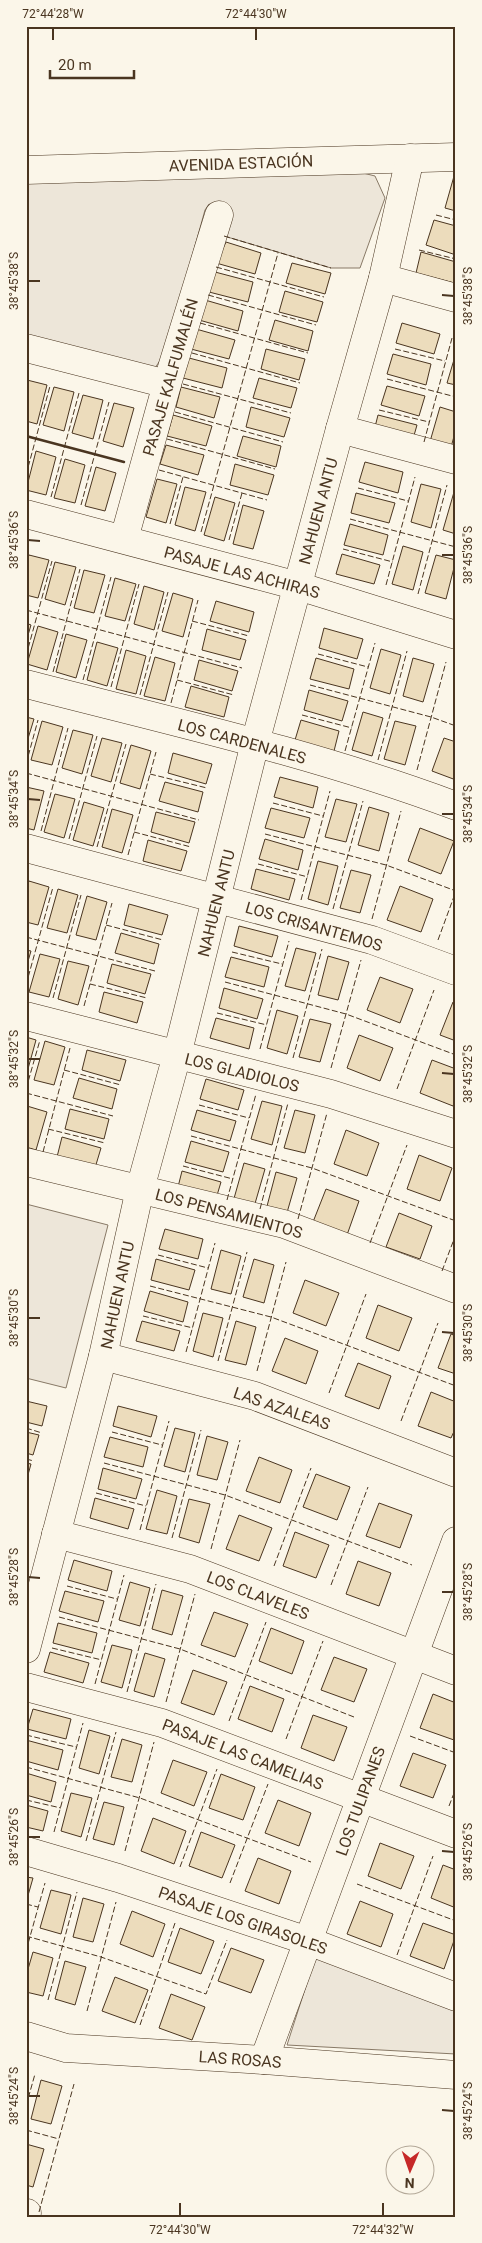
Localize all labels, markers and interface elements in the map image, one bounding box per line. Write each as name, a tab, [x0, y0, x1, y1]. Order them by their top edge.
text: 72°44'28"W	[22, 7, 84, 21]
text: 72°44'30"W	[225, 7, 287, 21]
scale bar	[50, 48, 134, 80]
text: 20 m	[58, 56, 92, 74]
street label: AVENIDA ESTACIÓN	[168, 150, 314, 176]
text: 38°45'38"S	[7, 252, 21, 310]
text: 38°45'38"S	[461, 267, 475, 325]
street label: PASAJE KALFUMALÉN	[139, 296, 202, 458]
street label: NAHUEN ANTU	[295, 456, 342, 567]
text: 38°45'36"S	[7, 511, 21, 569]
text: 38°45'36"S	[461, 526, 475, 584]
street label: PASAJE LAS ACHIRAS	[162, 543, 322, 602]
street label: LOS CARDENALES	[176, 715, 308, 768]
text: 38°45'34"S	[7, 770, 21, 828]
text: 38°45'34"S	[461, 785, 475, 843]
street label: NAHUEN ANTU	[194, 848, 239, 959]
street label: LOS CRISANTEMOS	[243, 898, 384, 955]
text: 38°45'32"S	[7, 1030, 21, 1088]
text: 38°45'32"S	[461, 1045, 475, 1103]
street label: LOS GLADIOLOS	[183, 1049, 301, 1096]
street label: LOS PENSAMIENTOS	[153, 1185, 305, 1242]
street label: NAHUEN ANTU	[97, 1239, 138, 1351]
text: 38°45'30"S	[7, 1289, 21, 1347]
text: 38°45'30"S	[461, 1304, 475, 1362]
street label: LAS AZALEAS	[231, 1383, 333, 1434]
text: 38°45'28"S	[7, 1548, 21, 1606]
text: 38°45'28"S	[461, 1563, 475, 1621]
street label: LOS CLAVELES	[204, 1567, 312, 1624]
street label: PASAJE LAS CAMELIAS	[160, 1715, 326, 1794]
street label: LOS TULIPANES	[332, 1744, 389, 1858]
text: 38°45'26"S	[7, 1808, 21, 1866]
text: 38°45'26"S	[461, 1823, 475, 1881]
street label: PASAJE LOS GIRASOLES	[156, 1883, 330, 1958]
street label: LAS ROSAS	[198, 2047, 282, 2072]
text: 38°45'24"S	[7, 2067, 21, 2125]
text: 38°45'24"S	[461, 2082, 475, 2140]
north arrow	[384, 2146, 434, 2196]
text: N	[404, 2175, 415, 2191]
text: 72°44'30"W	[149, 2223, 211, 2237]
text: 72°44'32"W	[352, 2223, 414, 2237]

